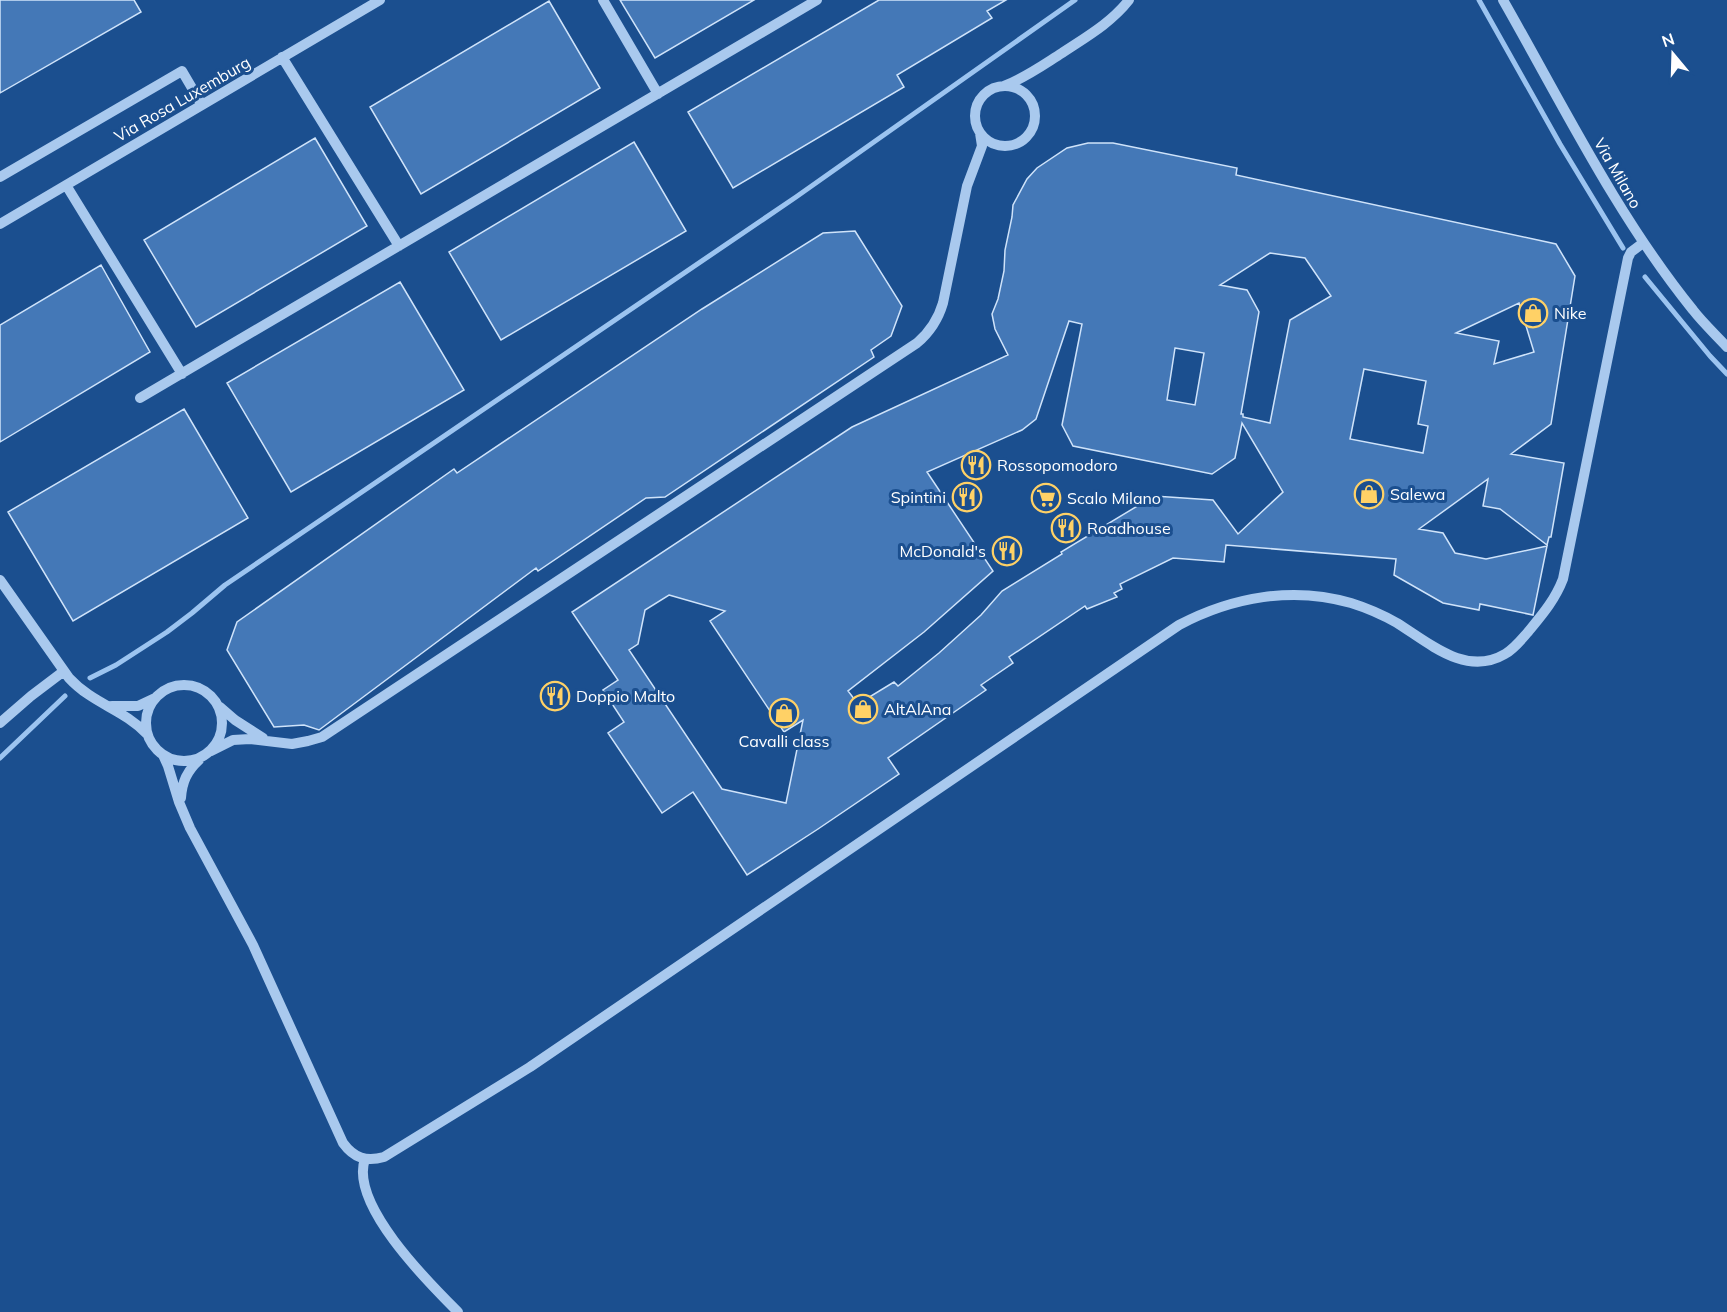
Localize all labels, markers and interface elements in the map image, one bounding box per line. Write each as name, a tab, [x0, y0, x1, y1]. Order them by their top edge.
north arrow	[1643, 24, 1703, 84]
text: N	[1659, 28, 1677, 51]
street label: Via Rosa Luxemburg	[110, 52, 254, 146]
street label: Via Milano	[1590, 134, 1646, 212]
shop icon: Nike	[1517, 297, 1549, 329]
place label: Nike	[1554, 303, 1587, 323]
restaurant icon: Rossopomodoro	[960, 449, 992, 481]
place label: Rossopomodoro	[997, 455, 1118, 475]
shop icon: Salewa	[1353, 478, 1385, 510]
restaurant icon: Spintini	[951, 481, 983, 513]
supermarket icon: Scalo Milano	[1030, 482, 1062, 514]
place label: Salewa	[1390, 484, 1445, 504]
place label: Spintini	[891, 487, 946, 507]
place label: Scalo Milano	[1067, 488, 1161, 508]
restaurant icon: Roadhouse	[1050, 512, 1082, 544]
place label: Roadhouse	[1087, 518, 1171, 538]
restaurant icon: McDonald's	[991, 535, 1023, 567]
place label: McDonald's	[899, 541, 986, 561]
restaurant icon: Doppio Malto	[539, 680, 571, 712]
place label: Doppio Malto	[576, 686, 675, 706]
shop icon: AltAlAna	[847, 693, 879, 725]
shop icon: Cavalli class	[768, 697, 800, 729]
place label: AltAlAna	[884, 699, 951, 719]
place label: Cavalli class	[739, 731, 830, 751]

